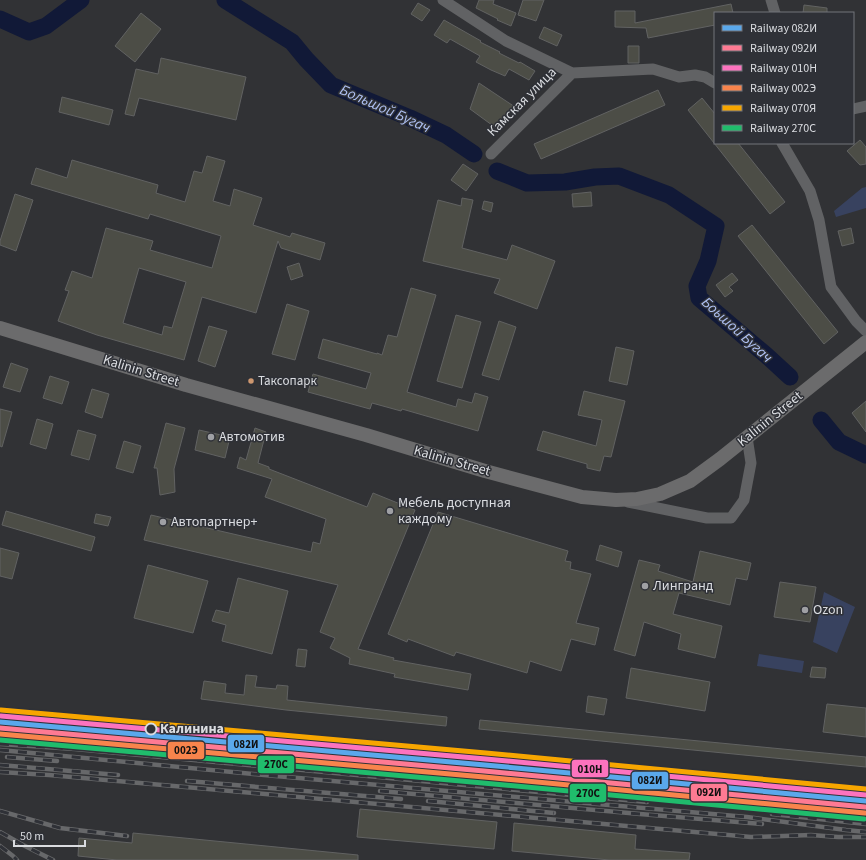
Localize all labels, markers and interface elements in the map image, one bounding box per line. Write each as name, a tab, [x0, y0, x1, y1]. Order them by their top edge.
legend	[714, 12, 854, 144]
text: Railway 082И	[750, 20, 817, 37]
text: Railway 092И	[750, 40, 817, 57]
text: Railway 010Н	[750, 60, 817, 77]
street label: Камская улица	[483, 63, 561, 141]
water label: Большой Бугач	[336, 80, 434, 138]
text: Railway 002Э	[750, 80, 816, 97]
text: Railway 070Я	[750, 100, 816, 117]
text: Railway 270С	[750, 120, 816, 137]
water label: Боьшой Бугач	[697, 292, 777, 368]
street label: Kalinin Street	[100, 350, 182, 392]
place label: Таксопарк	[258, 372, 317, 390]
marker: Таксопарк	[246, 376, 256, 386]
street label: Kalinin Street	[733, 386, 807, 452]
place label: Автомотив	[219, 427, 285, 447]
marker: Автомотив	[206, 432, 216, 442]
street label: Kalinin Street	[411, 441, 493, 482]
place label: Мебель доступная каждому	[398, 493, 511, 529]
marker: Мебель доступная каждому	[385, 506, 395, 516]
place label: Автопартнер+	[171, 512, 258, 532]
marker: Автопартнер+	[158, 517, 168, 527]
place label: Лингранд	[653, 576, 714, 596]
marker: Лингранд	[640, 581, 650, 591]
place label: Ozon	[813, 600, 843, 620]
marker: Ozon	[800, 605, 810, 615]
place label: Калинина	[160, 719, 224, 739]
marker: Калинина	[144, 722, 158, 736]
line badge: 082И	[227, 734, 265, 753]
text: 082И	[234, 737, 258, 752]
line badge: 002Э	[167, 741, 205, 760]
text: 002Э	[174, 743, 198, 758]
line badge: 270С	[257, 755, 295, 774]
text: 270С	[264, 757, 289, 772]
line badge: 010Н	[571, 759, 609, 778]
text: 010Н	[578, 762, 602, 777]
line badge: 082И	[631, 771, 669, 790]
text: 082И	[638, 773, 662, 788]
line badge: 270С	[569, 783, 607, 803]
line badge: 092И	[690, 783, 728, 802]
text: 092И	[697, 785, 721, 800]
text: 270С	[576, 786, 601, 801]
scale bar	[14, 822, 85, 848]
text: 50 m	[20, 828, 44, 845]

